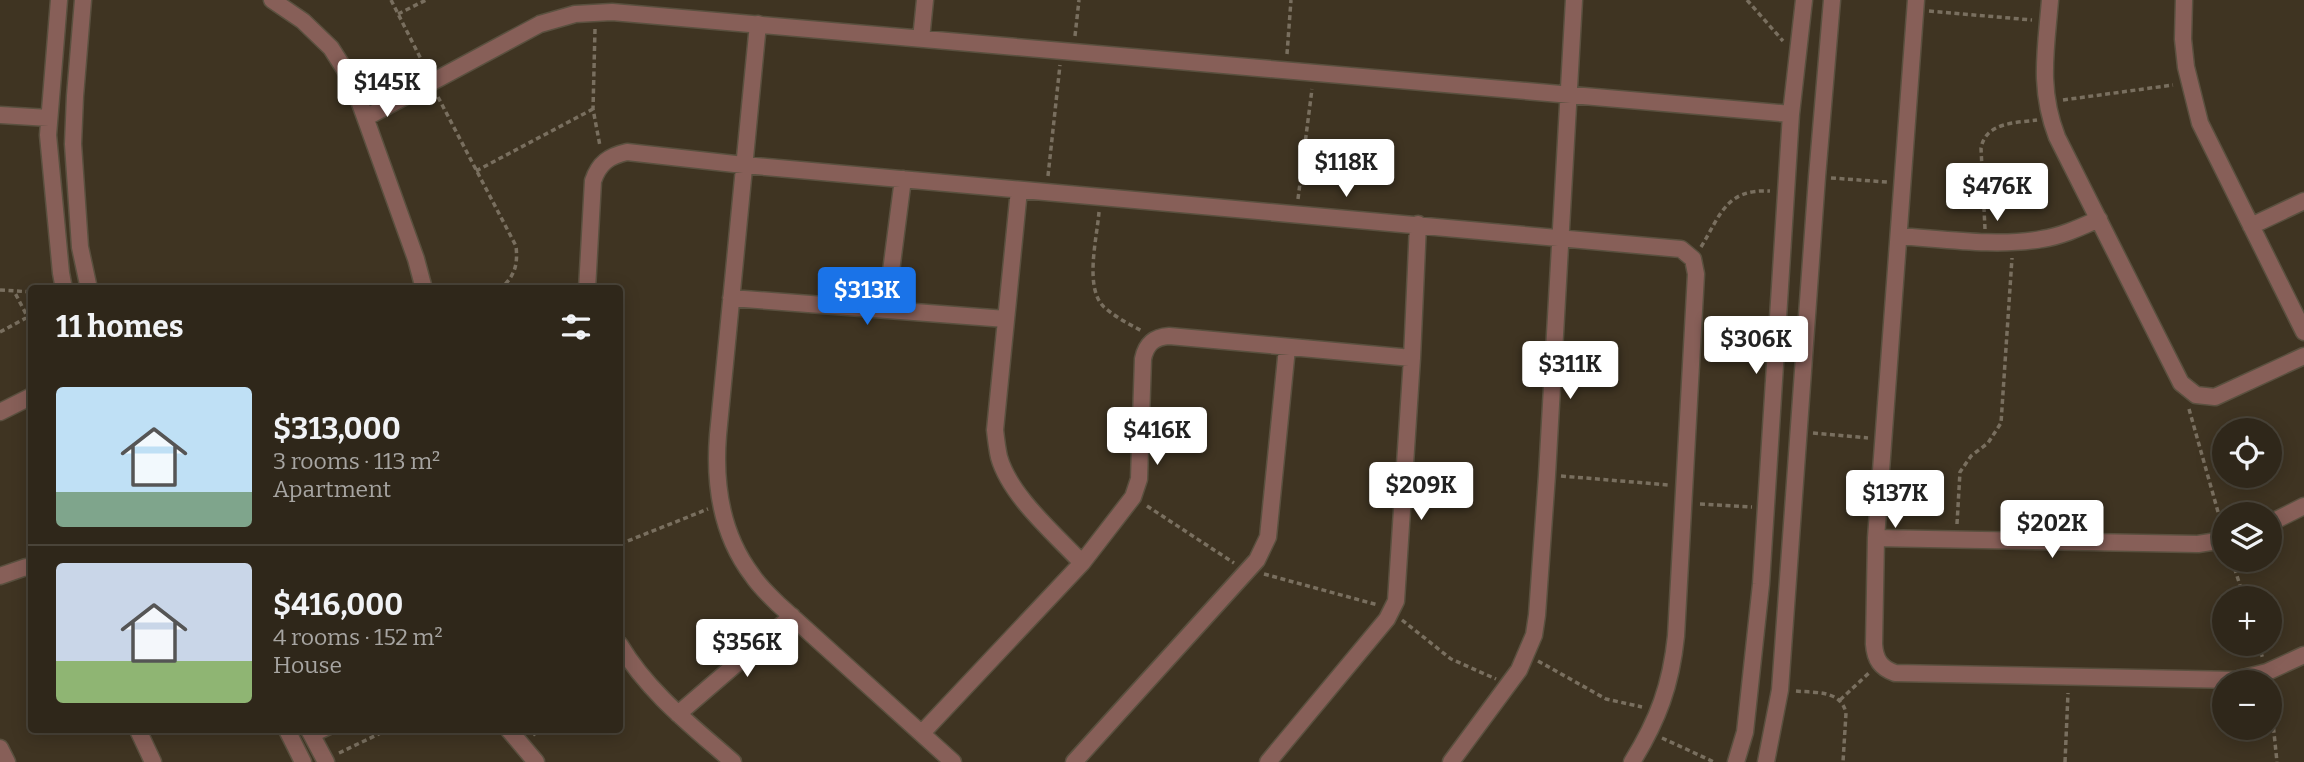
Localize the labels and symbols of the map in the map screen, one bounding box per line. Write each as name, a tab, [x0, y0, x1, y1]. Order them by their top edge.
pin: $145K	[338, 60, 436, 119]
pin: $118K	[1297, 140, 1395, 199]
pin: $476K	[1948, 164, 2046, 223]
pin: $313K	[818, 268, 916, 327]
pin: $306K	[1707, 316, 1805, 376]
pin: $311K	[1521, 342, 1619, 401]
pin: $416K	[1108, 407, 1206, 467]
pin: $209K	[1372, 462, 1470, 522]
pin: $137K	[1846, 470, 1944, 530]
pin: $202K	[2003, 500, 2101, 560]
pin: $356K	[698, 620, 796, 679]

